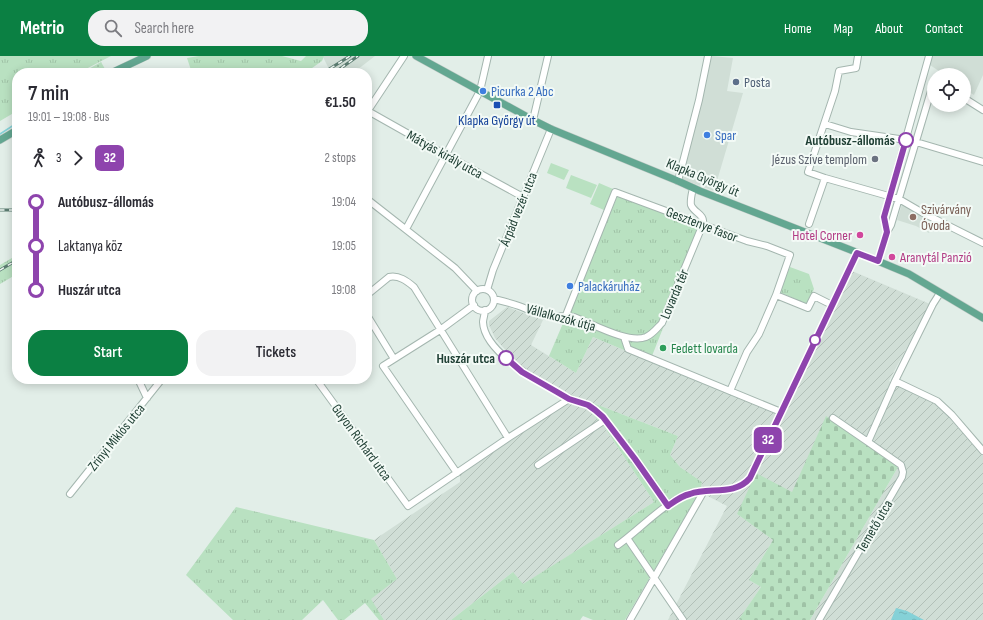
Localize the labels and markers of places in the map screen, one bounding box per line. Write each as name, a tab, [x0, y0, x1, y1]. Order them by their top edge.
place label: Posta	[744, 74, 770, 91]
marker: Posta	[731, 77, 741, 87]
place label: Picurka 2 Abc	[491, 83, 554, 100]
marker: Picurka 2 Abc	[478, 86, 488, 96]
marker: Klapka Győrgy út	[492, 100, 502, 110]
place label: Klapka Győrgy út	[458, 112, 536, 129]
place label: Spar	[715, 127, 736, 144]
marker: Spar	[702, 130, 712, 140]
place label: Autóbusz-állomás	[805, 132, 895, 149]
marker: Autóbusz-állomás	[898, 132, 914, 148]
place label: Jézus Szíve templom	[771, 151, 867, 168]
marker: Jézus Szíve templom	[870, 154, 880, 164]
place label: Szivárvány Óvoda	[921, 201, 972, 234]
marker: Szivárvány Óvoda	[908, 212, 918, 222]
place label: Hotel Corner	[792, 227, 852, 244]
marker: Hotel Corner	[855, 230, 865, 240]
place label: Aranytál Panzió	[899, 249, 972, 266]
marker: Aranytál Panzió	[887, 252, 897, 262]
place label: Palackáruház	[578, 278, 640, 295]
marker: Palackáruház	[565, 281, 575, 291]
unlabelled marker	[809, 334, 821, 346]
place label: Fedett lovarda	[671, 340, 738, 357]
marker: Fedett lovarda	[658, 343, 668, 353]
place label: Huszár utca	[436, 350, 495, 367]
marker: Huszár utca	[498, 350, 514, 366]

